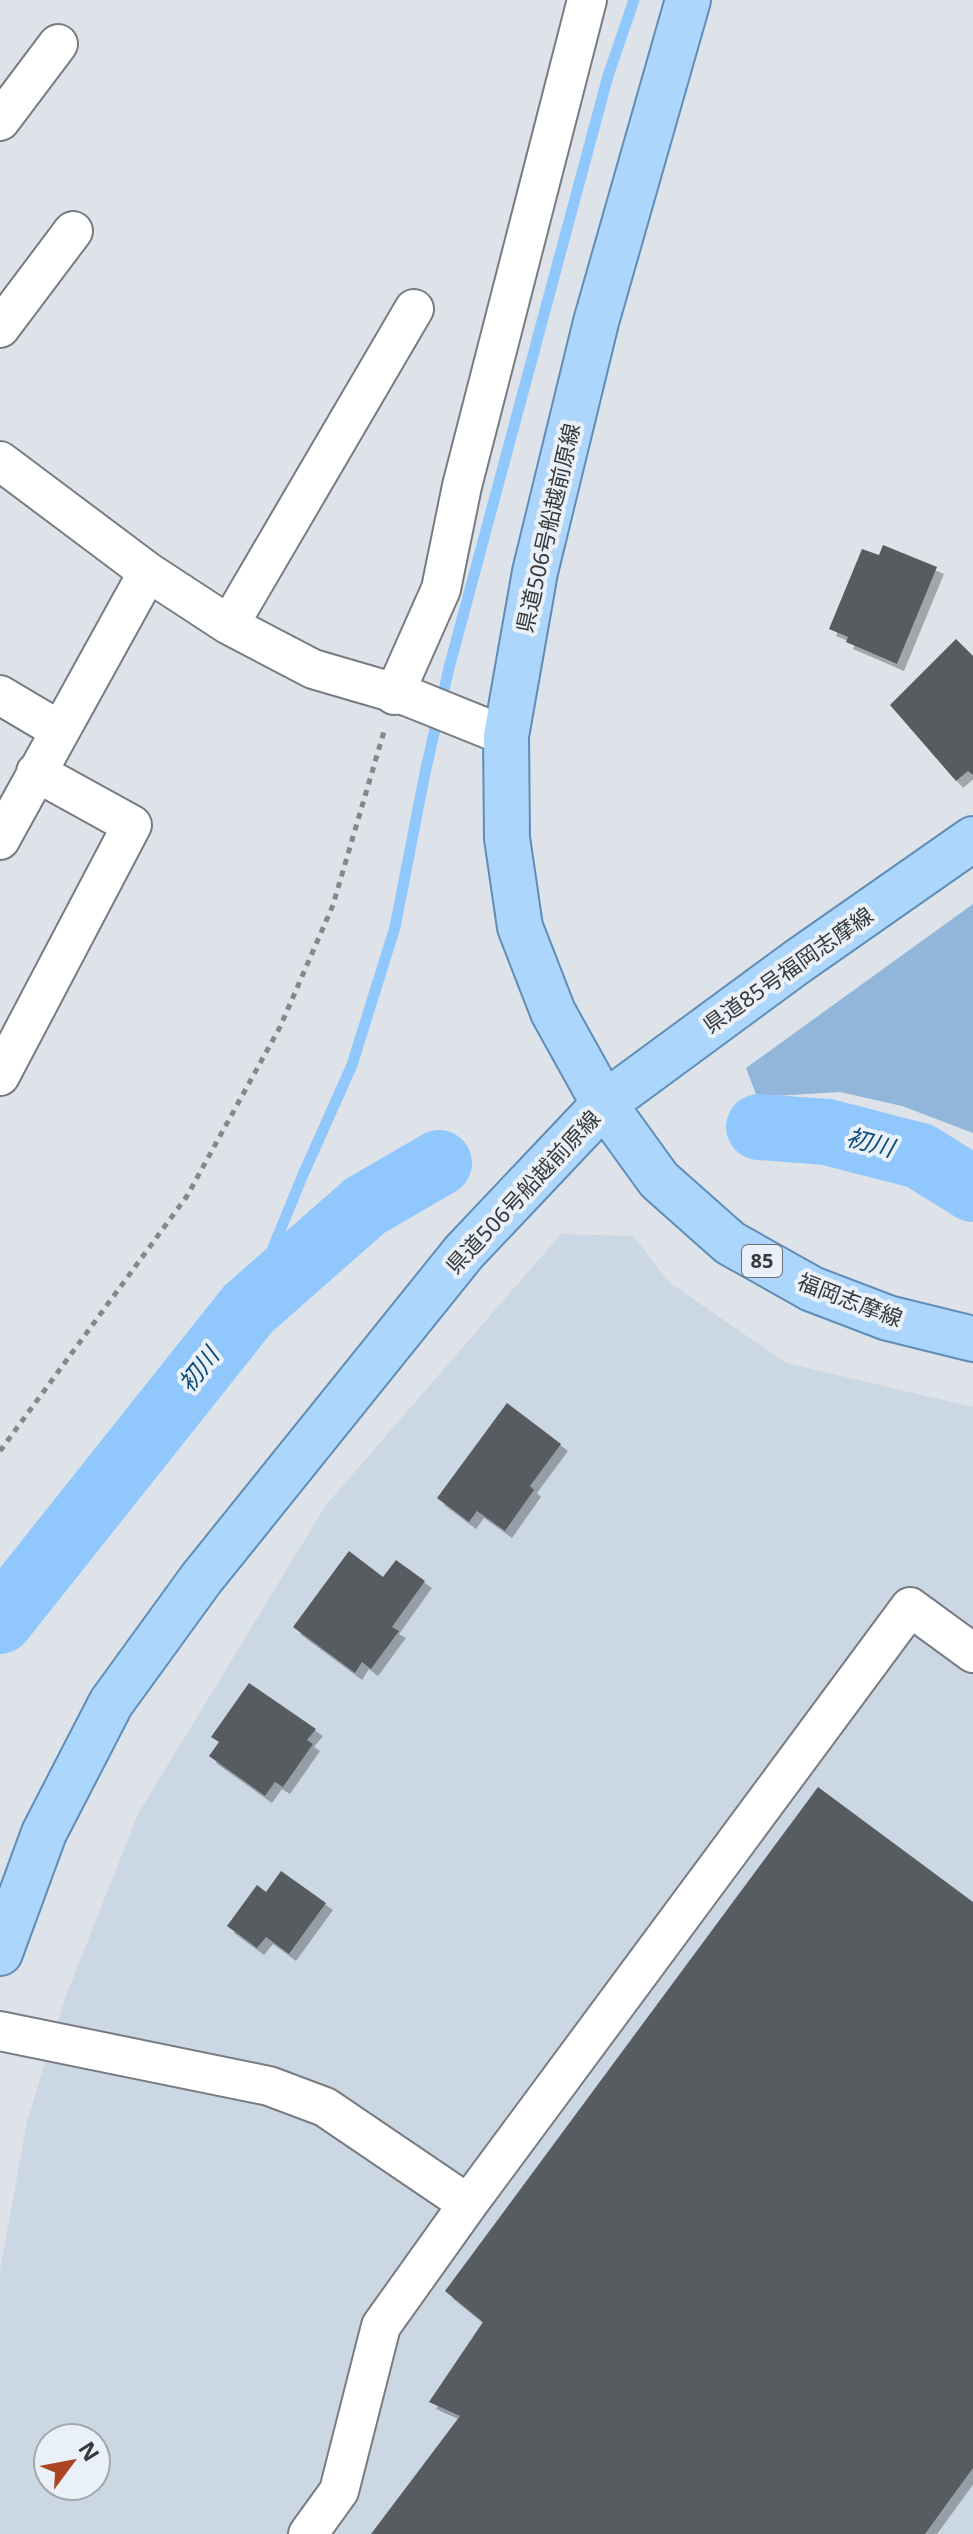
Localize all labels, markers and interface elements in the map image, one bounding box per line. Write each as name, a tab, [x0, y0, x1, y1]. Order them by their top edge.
street label: 県道506号船越前原線	[508, 420, 586, 635]
street label: 県道85号福岡志摩線	[696, 899, 878, 1039]
street label: 県道506号船越前原線	[438, 1103, 606, 1280]
water label: 初川	[843, 1119, 901, 1164]
road number: 85	[742, 1245, 782, 1277]
street label: 福岡志摩線	[794, 1265, 907, 1333]
water label: 初川	[170, 1338, 227, 1398]
north arrow	[32, 2422, 112, 2502]
text: N	[72, 2435, 107, 2466]

